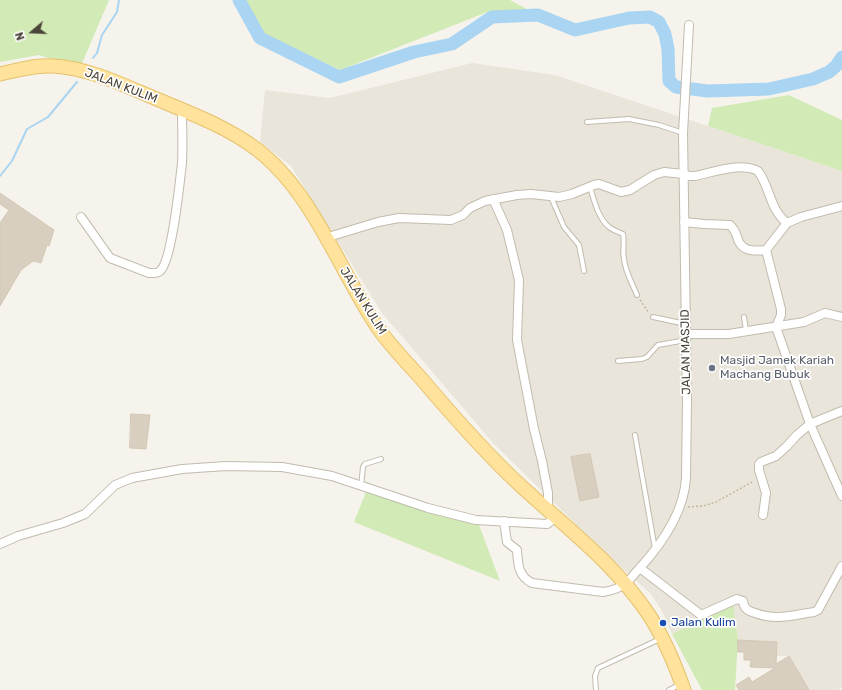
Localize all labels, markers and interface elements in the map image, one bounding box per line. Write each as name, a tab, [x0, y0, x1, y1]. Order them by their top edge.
north arrow	[12, 12, 52, 52]
text: N	[13, 30, 28, 42]
street label: JALAN KULIM	[83, 66, 159, 106]
street label: JALAN KULIM	[337, 265, 389, 337]
street label: JALAN MASJID	[678, 309, 694, 395]
place label: Masjid Jamek Kariah Machang Bubuk	[720, 354, 834, 382]
marker: Masjid Jamek Kariah Machang Bubuk	[707, 363, 717, 373]
place label: Jalan Kulim	[671, 616, 736, 630]
marker: Jalan Kulim	[658, 618, 668, 628]

